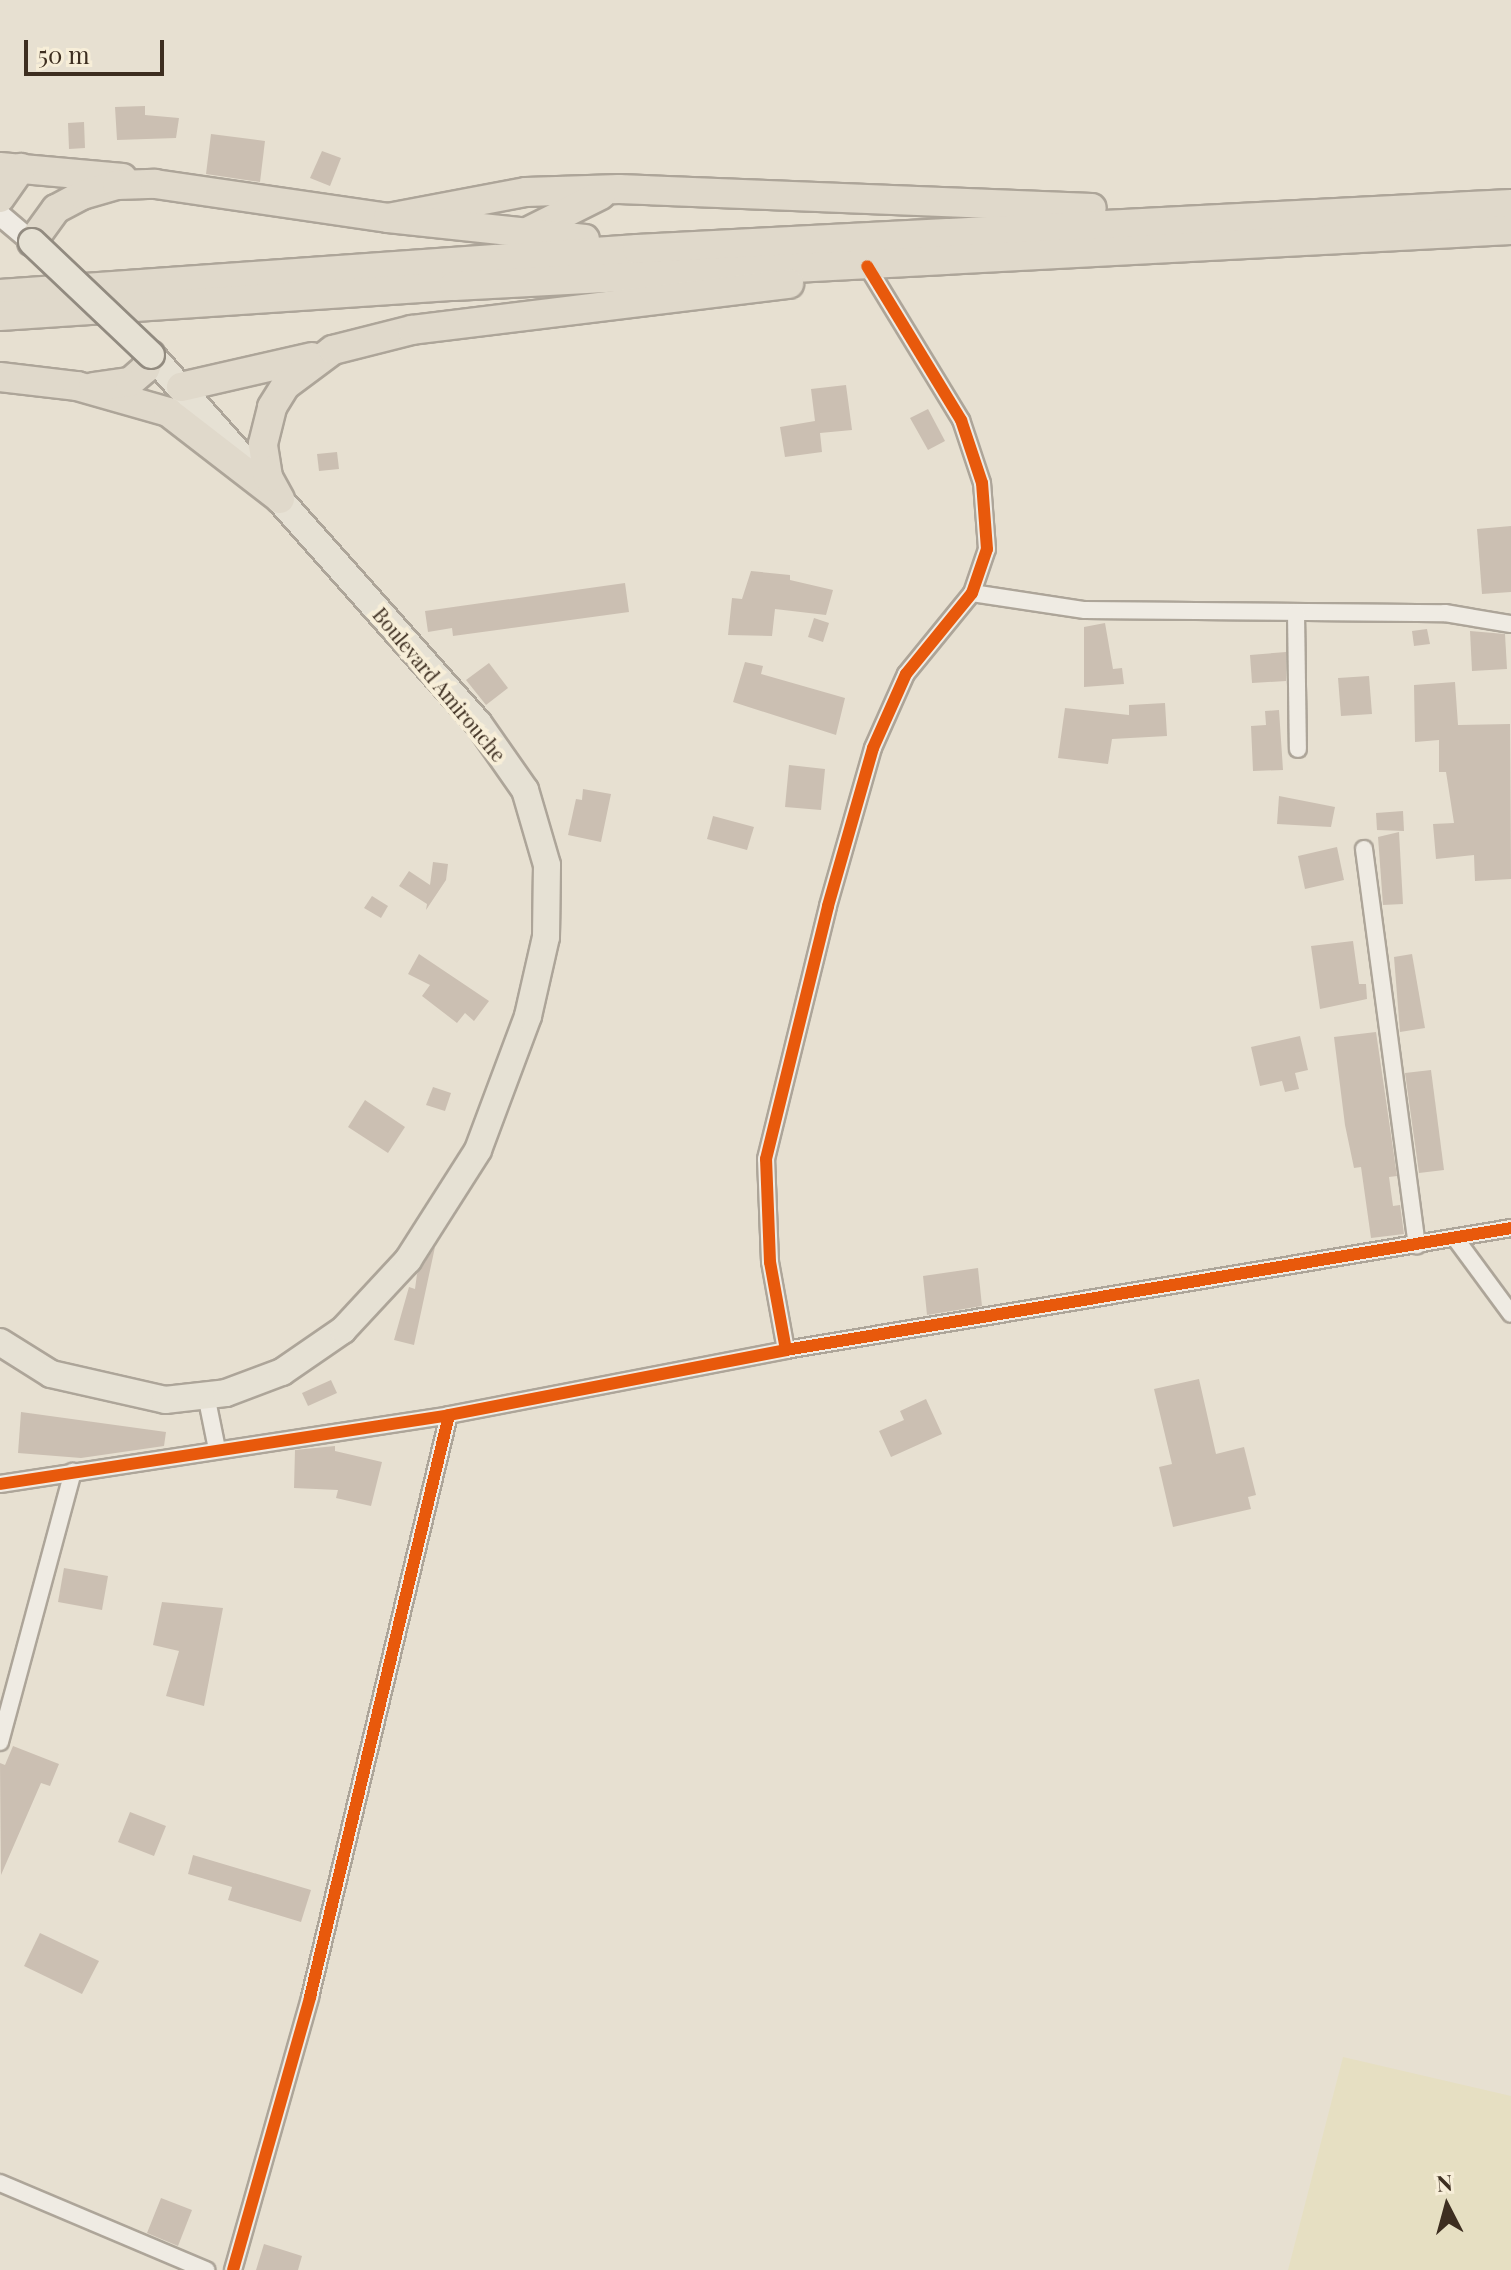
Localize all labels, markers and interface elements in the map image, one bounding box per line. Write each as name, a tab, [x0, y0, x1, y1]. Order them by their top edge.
scale bar	[28, 24, 168, 74]
text: 50 m	[38, 38, 90, 70]
street label: Boulevard Amirouche	[368, 602, 512, 766]
north arrow	[1407, 2166, 1487, 2246]
text: N	[1435, 2166, 1454, 2198]

